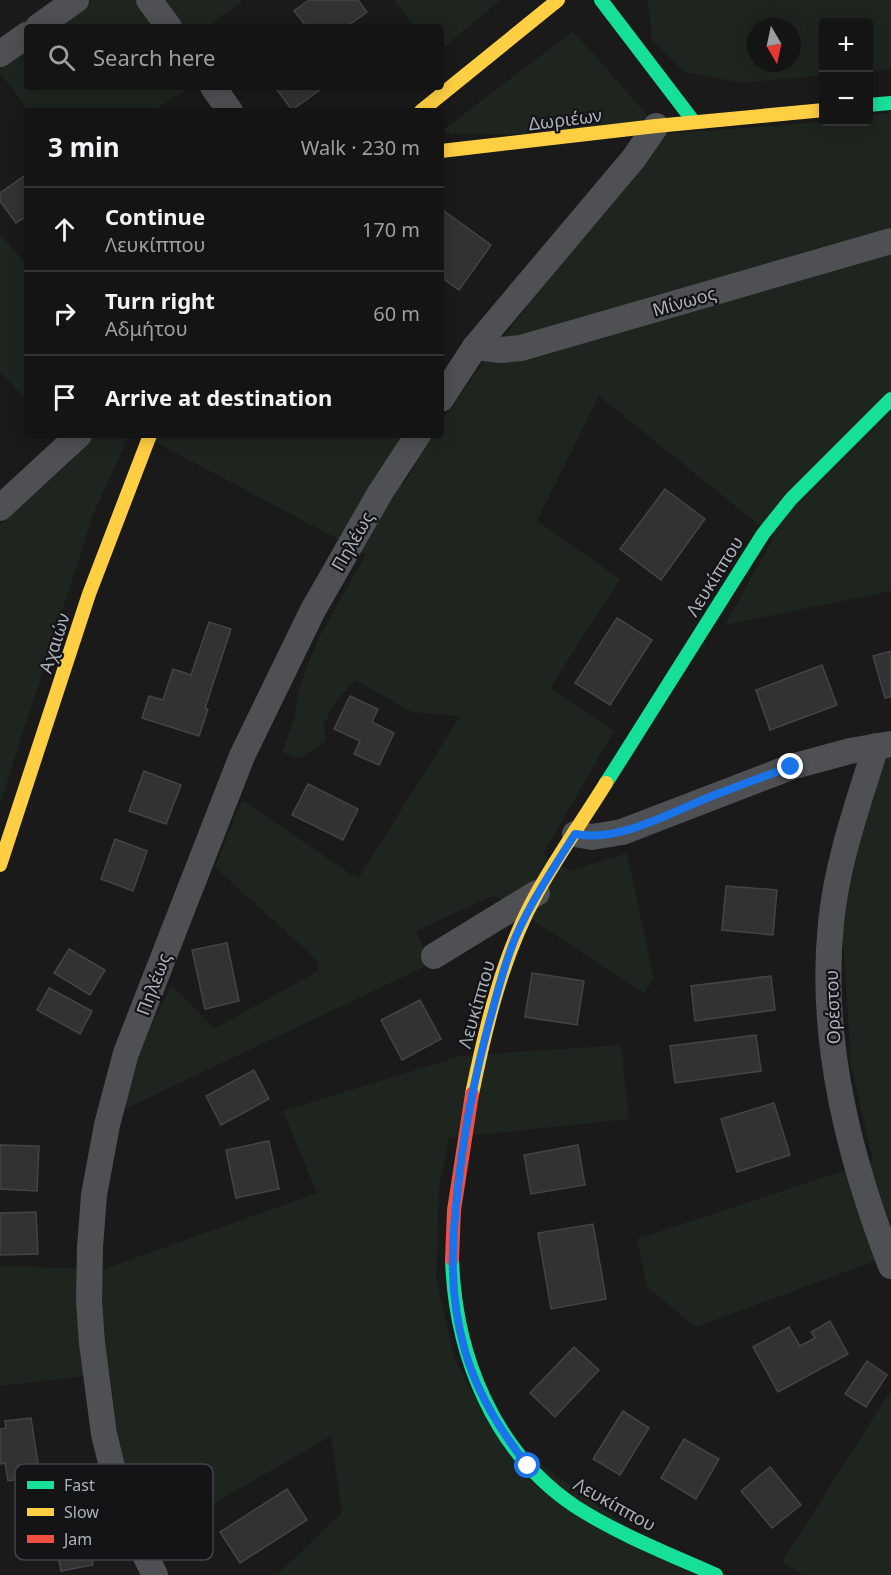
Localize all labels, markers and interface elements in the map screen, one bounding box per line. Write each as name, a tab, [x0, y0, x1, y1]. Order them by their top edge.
north arrow	[747, 18, 801, 72]
map controls	[819, 18, 873, 126]
button: +	[819, 18, 873, 72]
search box	[24, 24, 444, 90]
icon: search	[45, 41, 78, 74]
text: Search here	[93, 42, 215, 72]
button: −	[819, 72, 873, 126]
street label: Δωριέων	[527, 103, 603, 135]
text: 3 min	[48, 129, 120, 165]
text: Walk · 230 m	[301, 134, 420, 161]
text: Continue	[105, 201, 205, 231]
icon: ahead	[48, 213, 81, 246]
text: 170 m	[362, 216, 420, 243]
text: Λευκίππου	[105, 231, 205, 258]
street label: Μίνωος	[649, 280, 719, 322]
text: Turn right	[105, 285, 215, 315]
icon: right	[48, 297, 81, 330]
text: 60 m	[373, 300, 420, 327]
text: Αδμήτου	[105, 315, 188, 342]
icon: arrive	[48, 381, 81, 414]
text: Arrive at destination	[105, 382, 332, 412]
street label: Πηλέως	[325, 507, 379, 575]
street label: Λευκίππου	[680, 531, 748, 621]
street label: Αχαιών	[33, 610, 75, 676]
route end	[777, 753, 803, 779]
street label: Πηλέως	[130, 949, 176, 1019]
street label: Λευκίππου	[452, 957, 500, 1051]
street label: Ορέστου	[819, 969, 845, 1045]
route start	[514, 1452, 540, 1478]
legend	[15, 1464, 213, 1560]
street label: Λευκίππου	[570, 1472, 660, 1536]
text: Fast	[64, 1474, 95, 1496]
text: Slow	[64, 1501, 99, 1523]
text: Jam	[62, 1528, 92, 1550]

